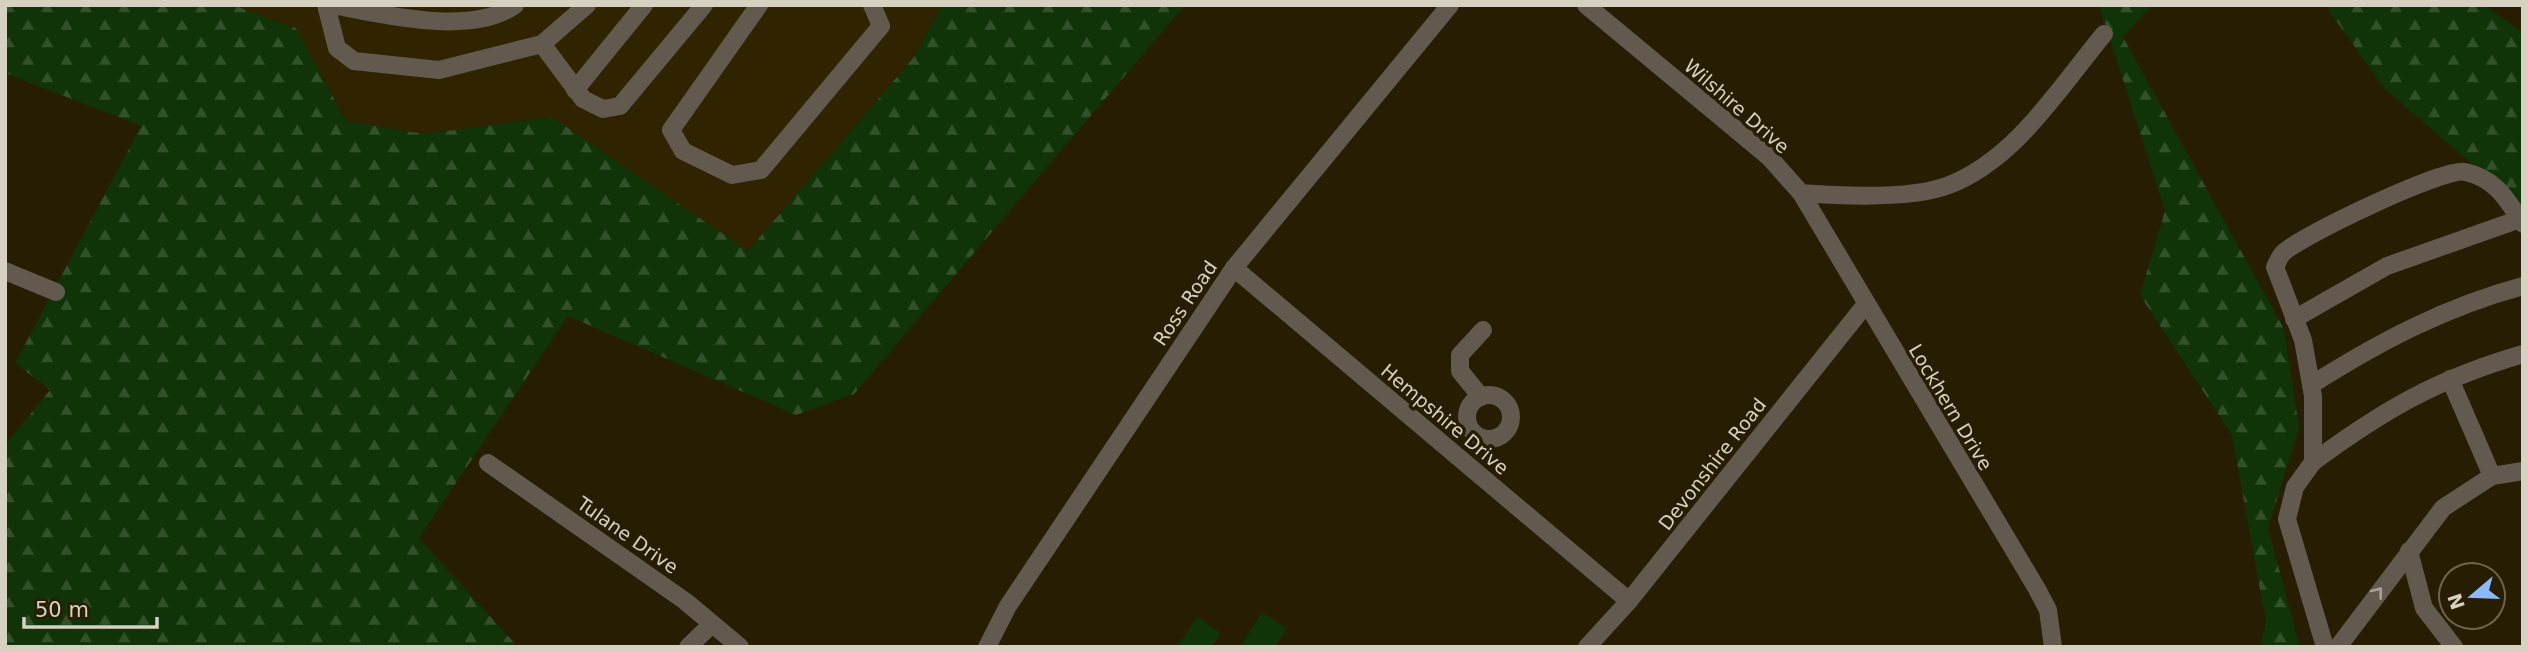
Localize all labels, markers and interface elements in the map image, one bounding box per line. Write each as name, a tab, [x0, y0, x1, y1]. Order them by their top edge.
street label: Wilshire Drive	[1680, 54, 1794, 158]
street label: Ross Road	[1149, 256, 1221, 350]
street label: Lockhern Drive	[1905, 340, 1997, 474]
street label: Hempshire Drive	[1377, 359, 1513, 479]
street label: Devonshire Road	[1654, 394, 1770, 534]
street label: Tulane Drive	[572, 492, 683, 578]
north arrow	[2437, 561, 2507, 631]
scale bar	[24, 586, 158, 630]
one-way arrow	[2369, 587, 2382, 599]
text: N	[2443, 590, 2469, 613]
text: 50 m	[35, 598, 89, 622]

